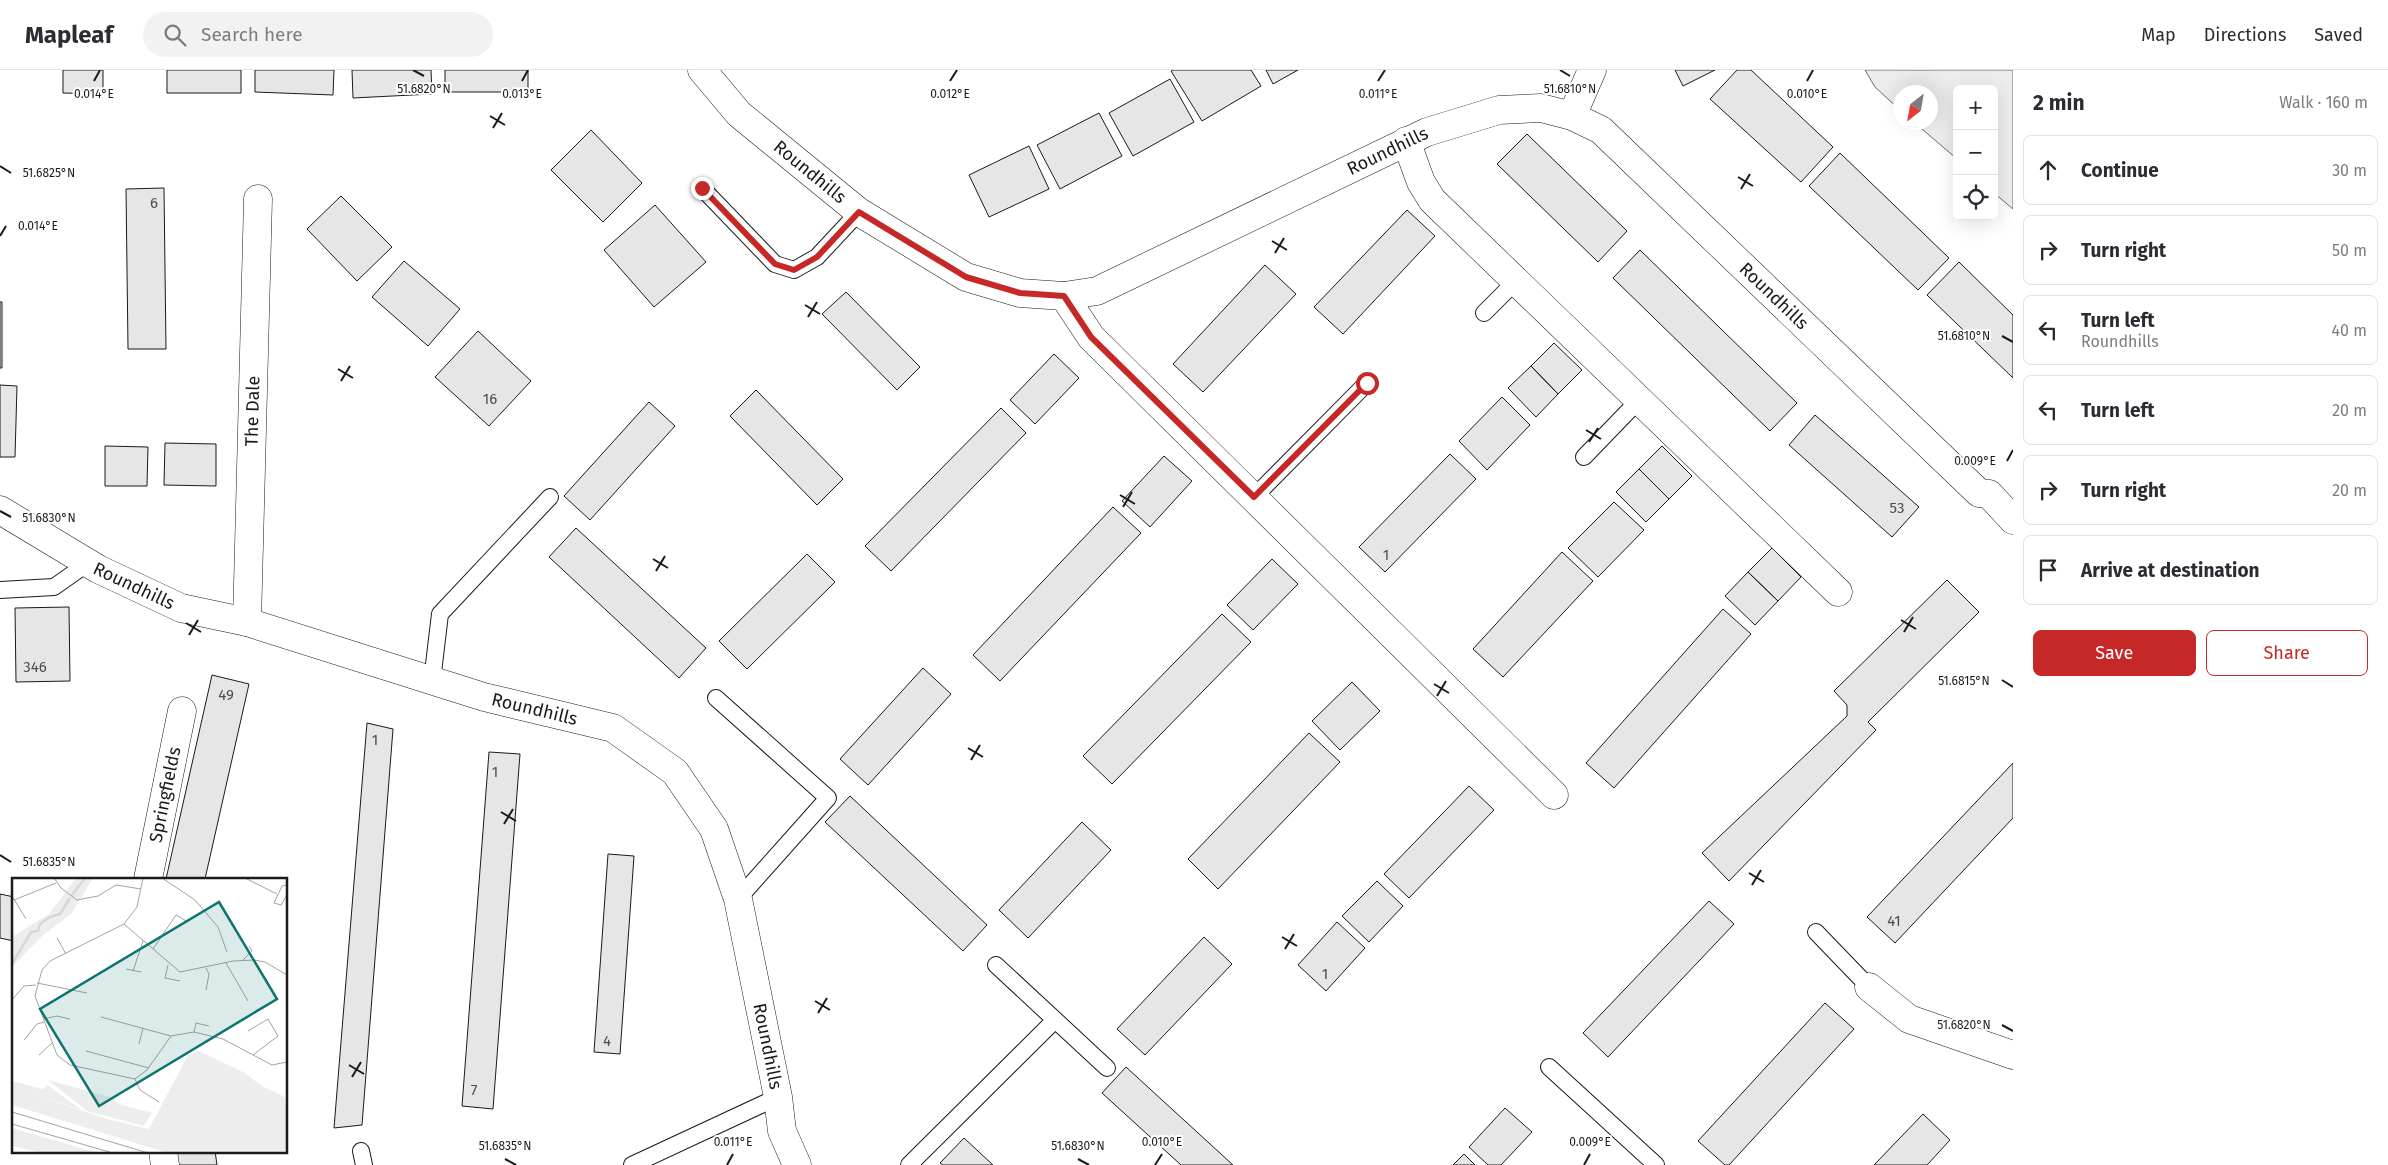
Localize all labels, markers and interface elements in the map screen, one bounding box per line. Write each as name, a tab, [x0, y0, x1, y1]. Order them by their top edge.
search box	[143, 12, 493, 57]
text: Mapleaf	[25, 21, 113, 49]
icon: search	[161, 21, 189, 49]
text: Search here	[201, 23, 303, 46]
text: Map	[2141, 24, 2176, 46]
text: Directions	[2204, 24, 2286, 46]
text: Saved	[2314, 24, 2363, 46]
text: 51.6820°N	[397, 82, 451, 96]
text: 51.6810°N	[1544, 82, 1596, 96]
north arrow	[1893, 85, 1938, 130]
map controls	[1953, 85, 1998, 220]
button: +	[1953, 85, 1998, 130]
text: 0.014°E	[74, 87, 114, 101]
text: 0.013°E	[502, 87, 542, 101]
text: 0.012°E	[930, 87, 970, 101]
text: 0.011°E	[1359, 87, 1397, 101]
text: 0.010°E	[1787, 87, 1827, 101]
text: 2 min	[2033, 90, 2085, 116]
text: Walk · 160 m	[2279, 93, 2368, 112]
street label: Roundhills	[1343, 122, 1432, 180]
button: −	[1953, 130, 1998, 175]
street label: Roundhills	[769, 136, 851, 208]
icon: ahead	[2034, 156, 2062, 184]
text: Continue	[2081, 159, 2159, 182]
text: 30 m	[2332, 161, 2367, 180]
text: 51.6825°N	[23, 166, 75, 180]
button: locate	[1953, 175, 1998, 220]
route end	[691, 177, 714, 200]
house number: 6	[150, 194, 158, 212]
text: 0.014°E	[18, 219, 58, 233]
icon: right	[2034, 236, 2062, 264]
text: Turn right	[2081, 239, 2166, 262]
text: 50 m	[2332, 241, 2367, 260]
street label: Roundhills	[1735, 258, 1813, 334]
text: Turn left	[2081, 309, 2155, 332]
icon: left	[2034, 316, 2062, 344]
text: 40 m	[2332, 321, 2367, 340]
text: 51.6810°N	[1938, 329, 1990, 343]
text: Roundhills	[2081, 332, 2159, 351]
route start	[1356, 372, 1379, 395]
street label: The Dale	[241, 376, 264, 447]
house number: 16	[483, 390, 497, 408]
icon: left	[2034, 396, 2062, 424]
text: Turn left	[2081, 399, 2155, 422]
text: 20 m	[2332, 401, 2367, 420]
text: 0.009°E	[1954, 454, 1996, 468]
icon: right	[2034, 476, 2062, 504]
text: Turn right	[2081, 479, 2166, 502]
text: 20 m	[2332, 481, 2367, 500]
house number: 53	[1890, 499, 1904, 517]
text: 51.6830°N	[22, 511, 76, 525]
house number: 1	[1383, 546, 1389, 564]
icon: arrive	[2034, 556, 2062, 584]
street label: Roundhills	[90, 557, 178, 614]
text: Arrive at destination	[2081, 559, 2260, 582]
button: Save	[2033, 630, 2196, 676]
button: Share	[2206, 630, 2368, 676]
house number: 346	[23, 658, 47, 676]
text: 51.6815°N	[1938, 674, 1990, 688]
house number: 49	[218, 686, 234, 704]
street label: Roundhills	[489, 688, 580, 730]
house number: 1	[372, 731, 378, 749]
street label: Springfields	[145, 745, 185, 844]
house number: 1	[492, 763, 498, 781]
text: 51.6835°N	[23, 855, 75, 869]
inset map	[12, 878, 288, 1152]
house number: 41	[1887, 912, 1901, 930]
house number: 1	[1322, 965, 1328, 983]
street label: Roundhills	[748, 1001, 787, 1091]
text: 51.6820°N	[1937, 1018, 1991, 1032]
house number: 4	[603, 1032, 611, 1050]
house number: 7	[471, 1081, 478, 1099]
text: 0.011°E	[714, 1135, 752, 1149]
text: 0.010°E	[1142, 1135, 1182, 1149]
text: 0.009°E	[1569, 1135, 1611, 1149]
text: 51.6835°N	[479, 1139, 531, 1153]
text: 51.6830°N	[1051, 1139, 1105, 1153]

